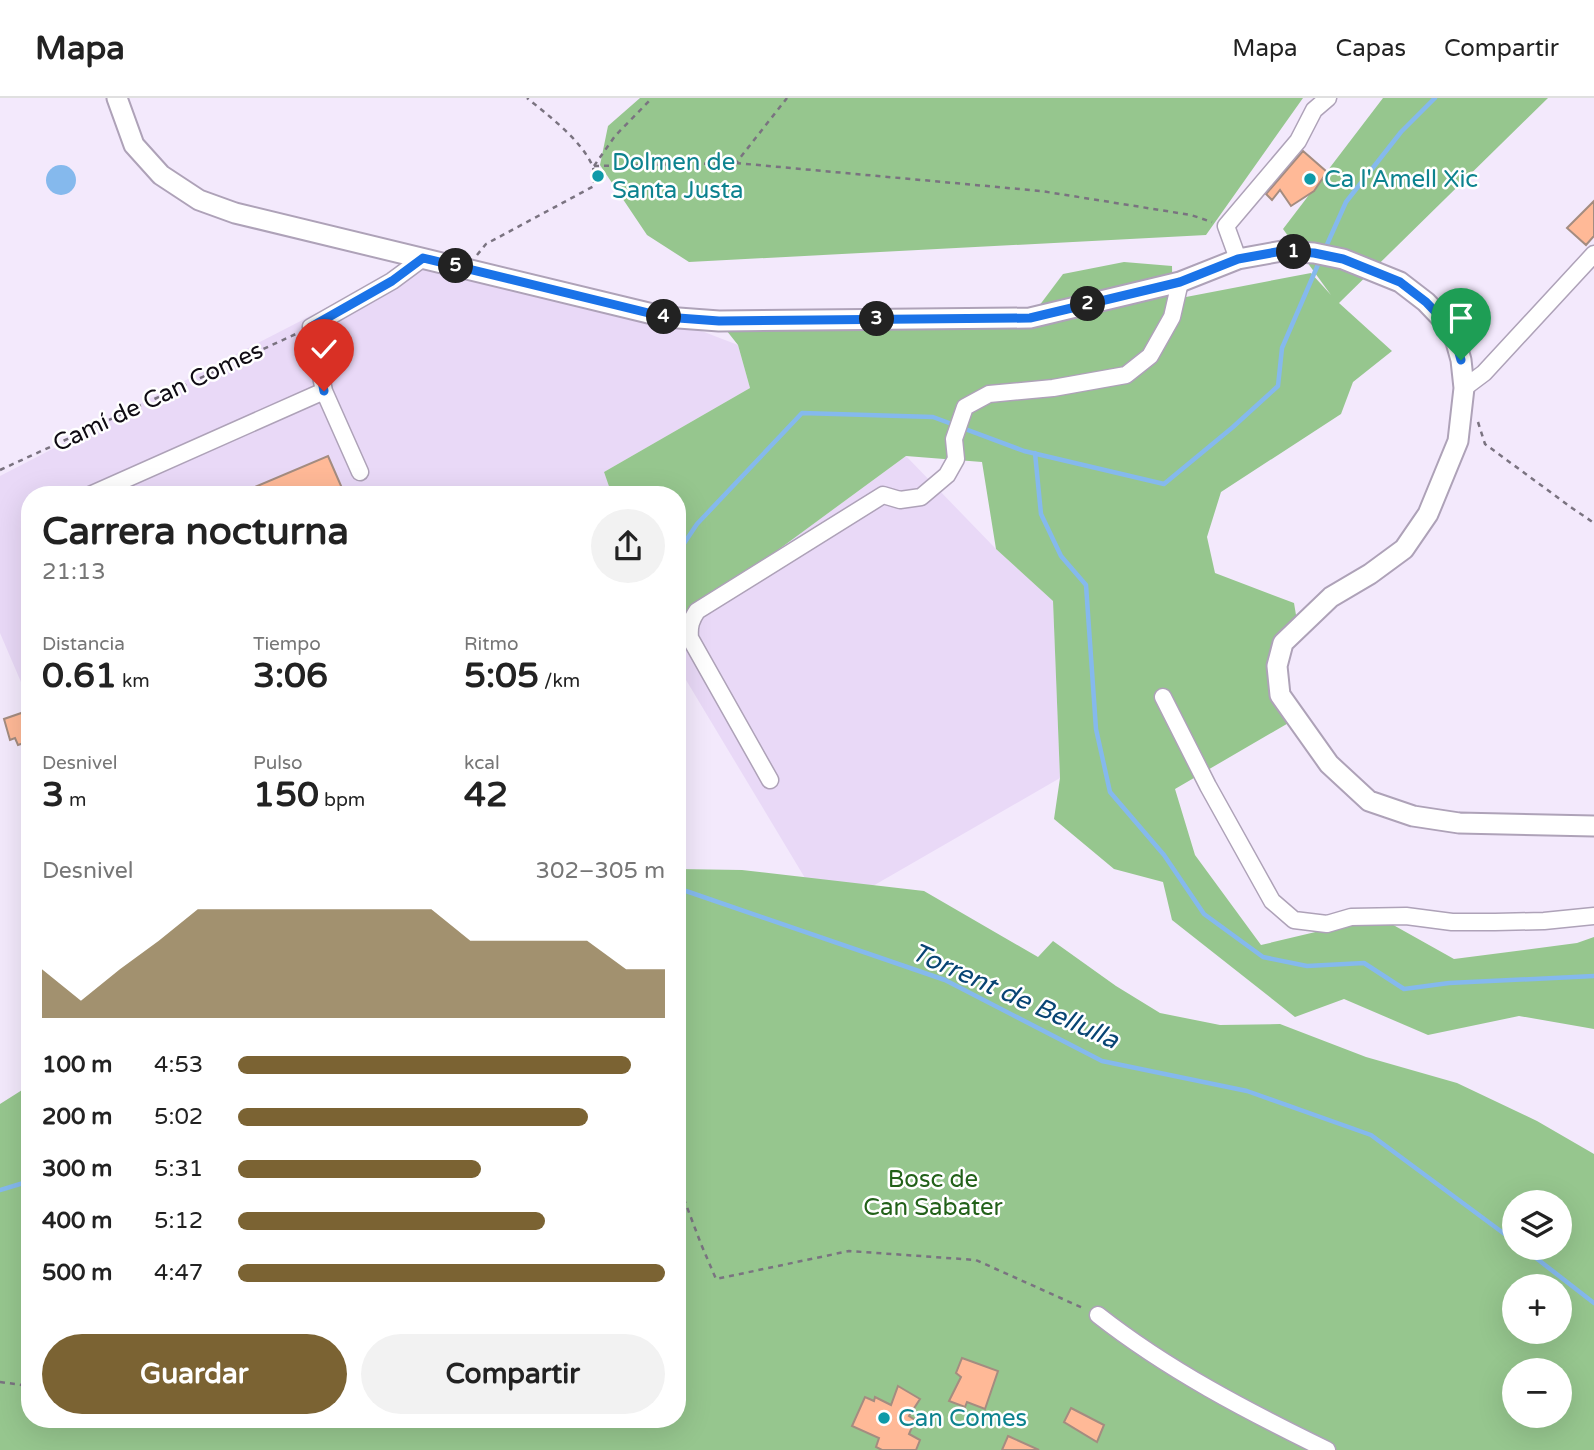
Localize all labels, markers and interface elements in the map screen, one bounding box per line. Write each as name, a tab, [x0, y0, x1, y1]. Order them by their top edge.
text: Mapa	[35, 29, 125, 68]
text: Mapa	[1232, 34, 1298, 63]
text: Capas	[1336, 34, 1406, 63]
text: Compartir	[1444, 34, 1559, 63]
place label: Dolmen de Santa Justa	[612, 148, 743, 205]
place label: Ca l'Amell Xic	[1324, 165, 1478, 194]
marker: Dolmen de Santa Justa	[590, 168, 606, 184]
marker: Ca l'Amell Xic	[1302, 171, 1318, 187]
pin: 1	[1276, 234, 1312, 270]
text: 1	[1288, 240, 1299, 262]
pin: 5	[438, 248, 474, 284]
text: 5	[450, 254, 461, 276]
pin: 2	[1070, 286, 1106, 322]
pin	[1431, 288, 1491, 360]
text: 2	[1082, 292, 1093, 314]
icon: arrive	[1442, 299, 1480, 337]
pin: 4	[646, 300, 682, 334]
pin: 3	[860, 302, 894, 336]
text: 4	[658, 305, 669, 327]
text: 3	[871, 307, 882, 329]
pin	[294, 319, 354, 391]
icon: check	[305, 330, 343, 368]
street label: Camí de Can Comes	[48, 336, 268, 458]
text: Carrera nocturna	[42, 509, 349, 555]
button: share	[591, 509, 665, 583]
text: 21:13	[42, 558, 106, 586]
text: Distancia	[42, 633, 125, 655]
text: Tiempo	[253, 633, 321, 655]
text: Ritmo	[464, 633, 519, 655]
text: 0.61	[42, 655, 117, 697]
text: 3:06	[253, 655, 328, 697]
text: 5:05	[464, 655, 539, 697]
text: km	[117, 670, 150, 692]
text: /km	[539, 670, 580, 692]
text: Desnivel	[42, 752, 118, 774]
text: Pulso	[253, 752, 303, 774]
text: kcal	[464, 752, 500, 774]
text: 3	[42, 774, 64, 816]
text: 150	[253, 774, 319, 816]
text: 42	[464, 774, 508, 816]
text: m	[64, 789, 86, 811]
text: bpm	[319, 789, 365, 811]
text: Desnivel	[42, 857, 133, 885]
text: 302–305 m	[536, 857, 665, 885]
water label: Torrent de Bellulla	[907, 936, 1125, 1056]
text: 100 m	[42, 1051, 112, 1079]
text: 4:53	[154, 1051, 203, 1079]
text: 200 m	[42, 1103, 112, 1131]
text: 5:02	[154, 1103, 203, 1131]
text: 300 m	[42, 1155, 112, 1183]
text: 5:31	[154, 1155, 203, 1183]
park label: Bosc de Can Sabater	[863, 1165, 1004, 1222]
map controls	[1502, 1190, 1572, 1428]
button: layers	[1502, 1190, 1572, 1260]
text: 400 m	[42, 1207, 112, 1235]
text: 5:12	[154, 1207, 203, 1235]
text: 500 m	[42, 1259, 112, 1287]
text: 4:47	[154, 1259, 203, 1287]
button: +	[1502, 1274, 1572, 1344]
button: Guardar	[42, 1334, 347, 1414]
button: Compartir	[361, 1334, 665, 1414]
button: −	[1502, 1358, 1572, 1428]
place label: Can Comes	[898, 1404, 1027, 1433]
marker: Can Comes	[876, 1410, 892, 1426]

